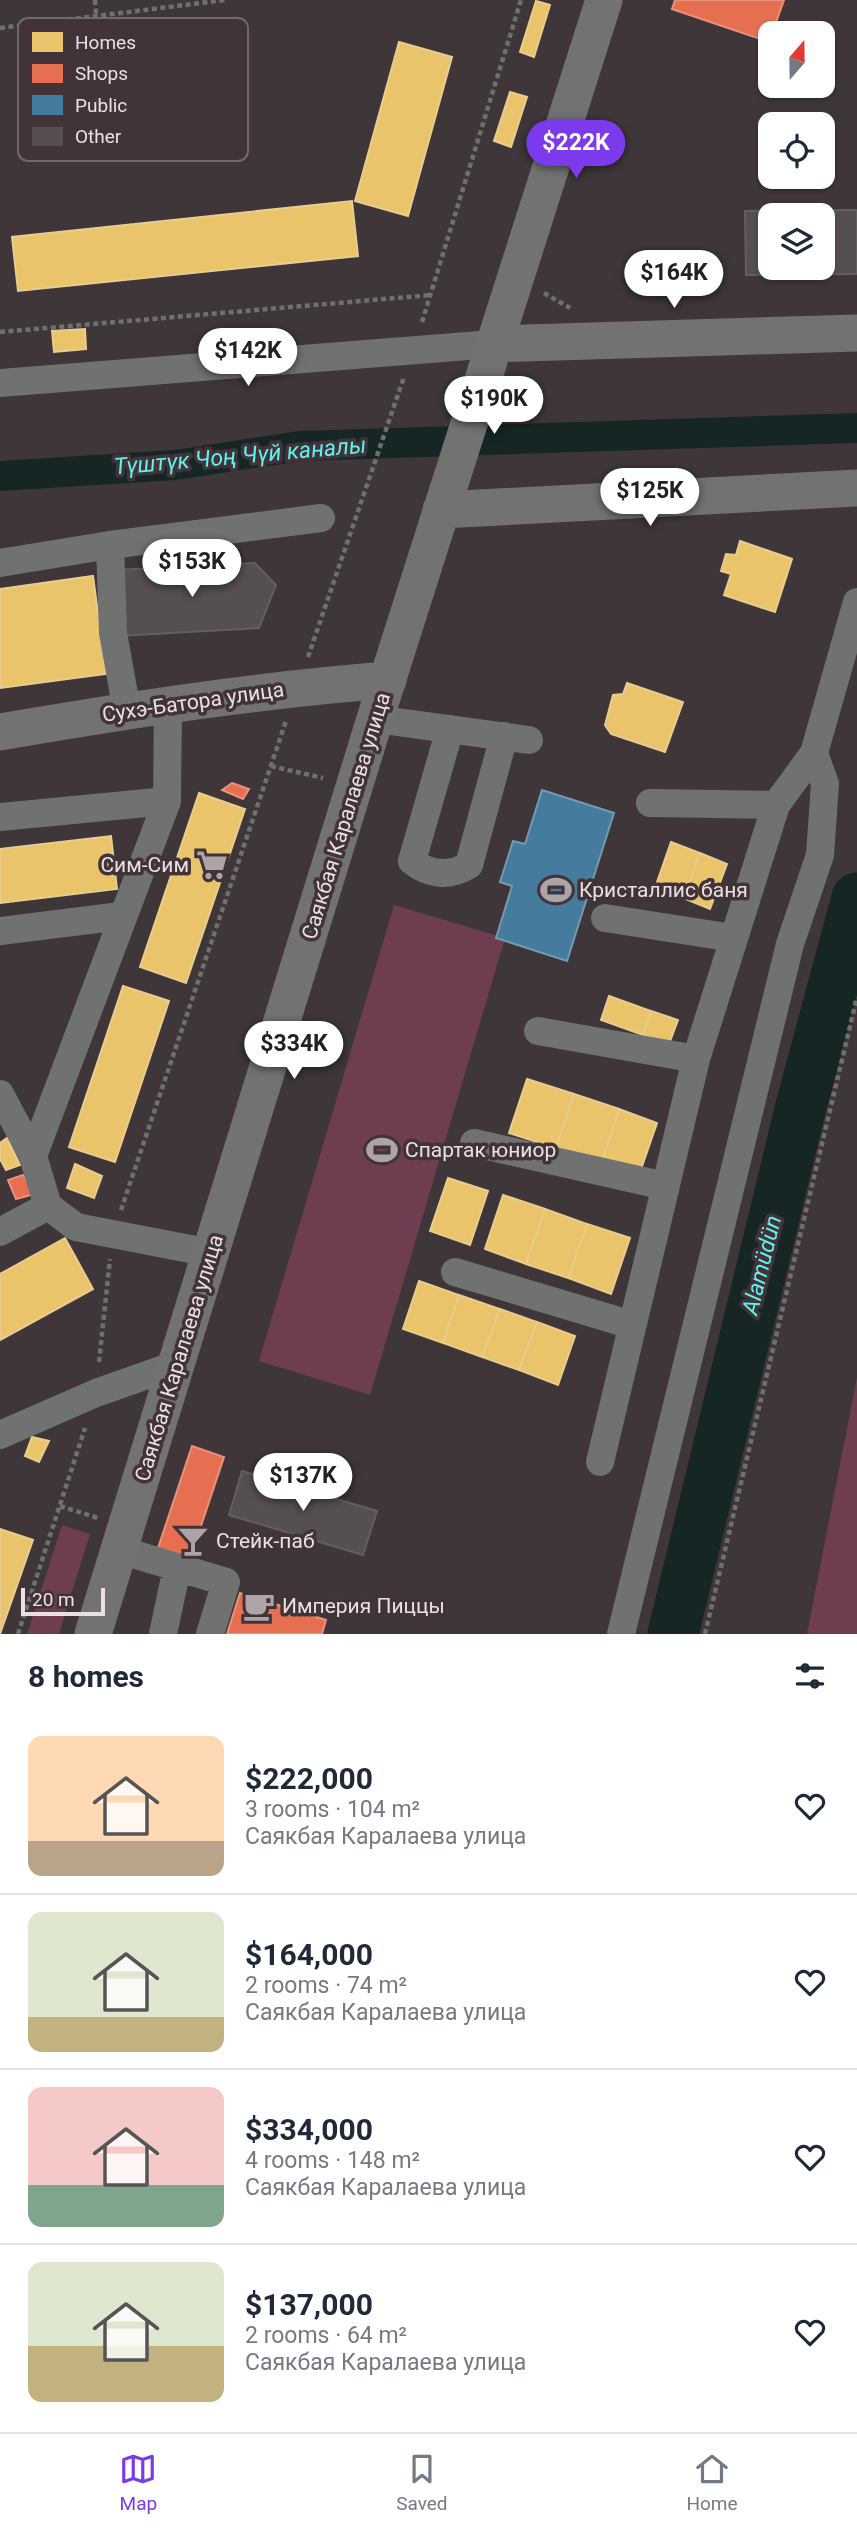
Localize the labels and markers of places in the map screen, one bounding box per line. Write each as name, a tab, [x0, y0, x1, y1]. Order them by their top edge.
pin: $222K	[527, 120, 625, 180]
pin: $164K	[625, 250, 723, 310]
pin: $142K	[199, 328, 297, 388]
pin: $190K	[445, 376, 543, 436]
pin: $125K	[601, 468, 699, 528]
pin: $153K	[143, 540, 241, 599]
supermarket icon: Сим-Сим	[195, 848, 229, 882]
place label: Сим-Сим	[100, 853, 189, 877]
sports icon: Кристаллис баня	[539, 873, 573, 907]
place label: Кристаллис баня	[579, 878, 748, 902]
pin: $334K	[245, 1021, 343, 1081]
sports icon: Спартак юниор	[365, 1133, 399, 1167]
place label: Спартак юниор	[405, 1138, 556, 1162]
pin: $137K	[254, 1454, 352, 1513]
bar icon: Стейк-паб	[176, 1524, 210, 1558]
place label: Стейк-паб	[216, 1529, 315, 1553]
cafe icon: Империя Пиццы	[242, 1589, 276, 1623]
place label: Империя Пиццы	[282, 1594, 445, 1618]

